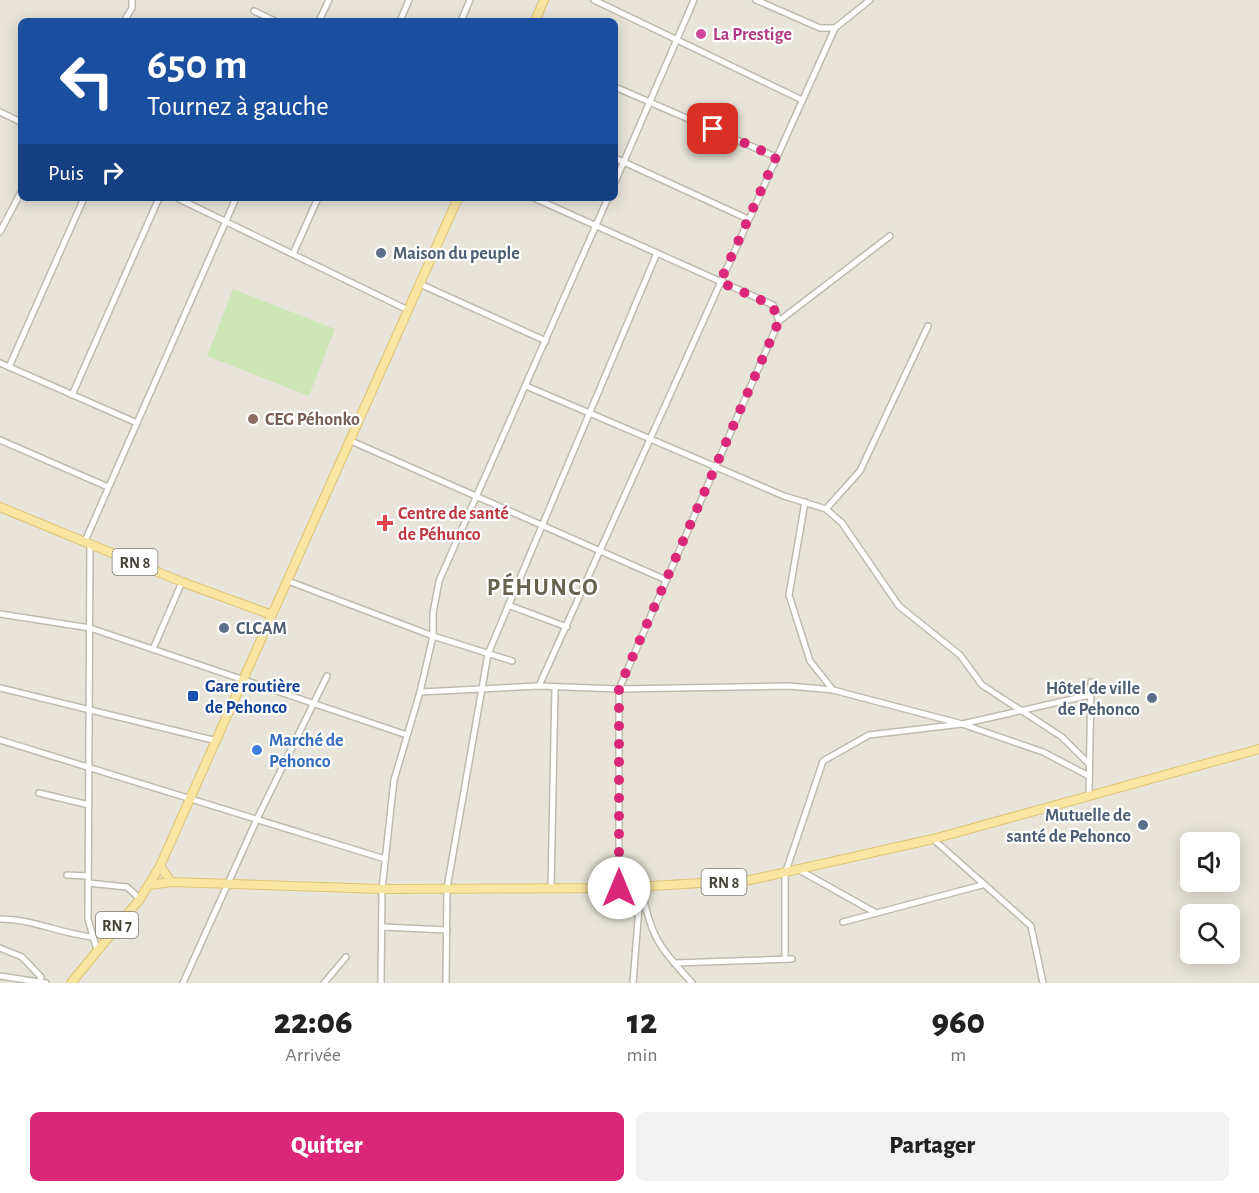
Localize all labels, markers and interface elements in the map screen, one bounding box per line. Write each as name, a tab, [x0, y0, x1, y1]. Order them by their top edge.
place label: La Prestige	[713, 26, 792, 44]
marker: La Prestige	[694, 27, 708, 41]
icon: left	[48, 42, 126, 120]
text: 650 m	[147, 44, 248, 86]
text: Tournez à gauche	[147, 93, 329, 120]
pin	[687, 103, 738, 154]
icon: arrive	[696, 112, 729, 145]
icon: right	[96, 156, 129, 189]
text: Puis	[48, 162, 84, 184]
place label: Maison du peuple	[393, 245, 520, 263]
marker: Maison du peuple	[374, 246, 388, 260]
place label: CEG Péhonko	[265, 411, 360, 429]
marker: CEG Péhonko	[246, 412, 260, 426]
place label: Centre de santé de Péhunco	[398, 505, 509, 544]
marker: Centre de santé de Péhunco	[376, 514, 394, 532]
road number: RN 8	[112, 549, 158, 575]
district label: PÉHUNCO	[487, 572, 599, 600]
place label: CLCAM	[236, 620, 287, 638]
marker: CLCAM	[217, 621, 231, 635]
place label: Gare routière de Pehonco	[205, 678, 300, 717]
place label: Hôtel de ville de Pehonco	[1046, 680, 1140, 719]
marker: Gare routière de Pehonco	[186, 689, 200, 703]
marker: Hôtel de ville de Pehonco	[1145, 691, 1159, 705]
place label: Marché de Pehonco	[269, 732, 344, 771]
marker: Marché de Pehonco	[250, 743, 264, 757]
place label: Mutuelle de santé de Pehonco	[1007, 807, 1131, 846]
marker: Mutuelle de santé de Pehonco	[1136, 818, 1150, 832]
map controls	[1180, 832, 1240, 964]
button: sound	[1180, 832, 1240, 892]
position arrow	[587, 856, 651, 920]
road number: RN 8	[702, 869, 746, 895]
button: search	[1180, 904, 1240, 964]
road number: RN 7	[96, 912, 138, 938]
text: 22:06	[274, 1004, 353, 1040]
text: 12	[627, 1004, 657, 1040]
text: 960	[931, 1004, 985, 1040]
text: Arrivée	[285, 1045, 341, 1065]
text: min	[626, 1045, 658, 1065]
text: m	[950, 1045, 966, 1065]
button: Quitter	[30, 1112, 624, 1181]
button: Partager	[636, 1112, 1229, 1181]

